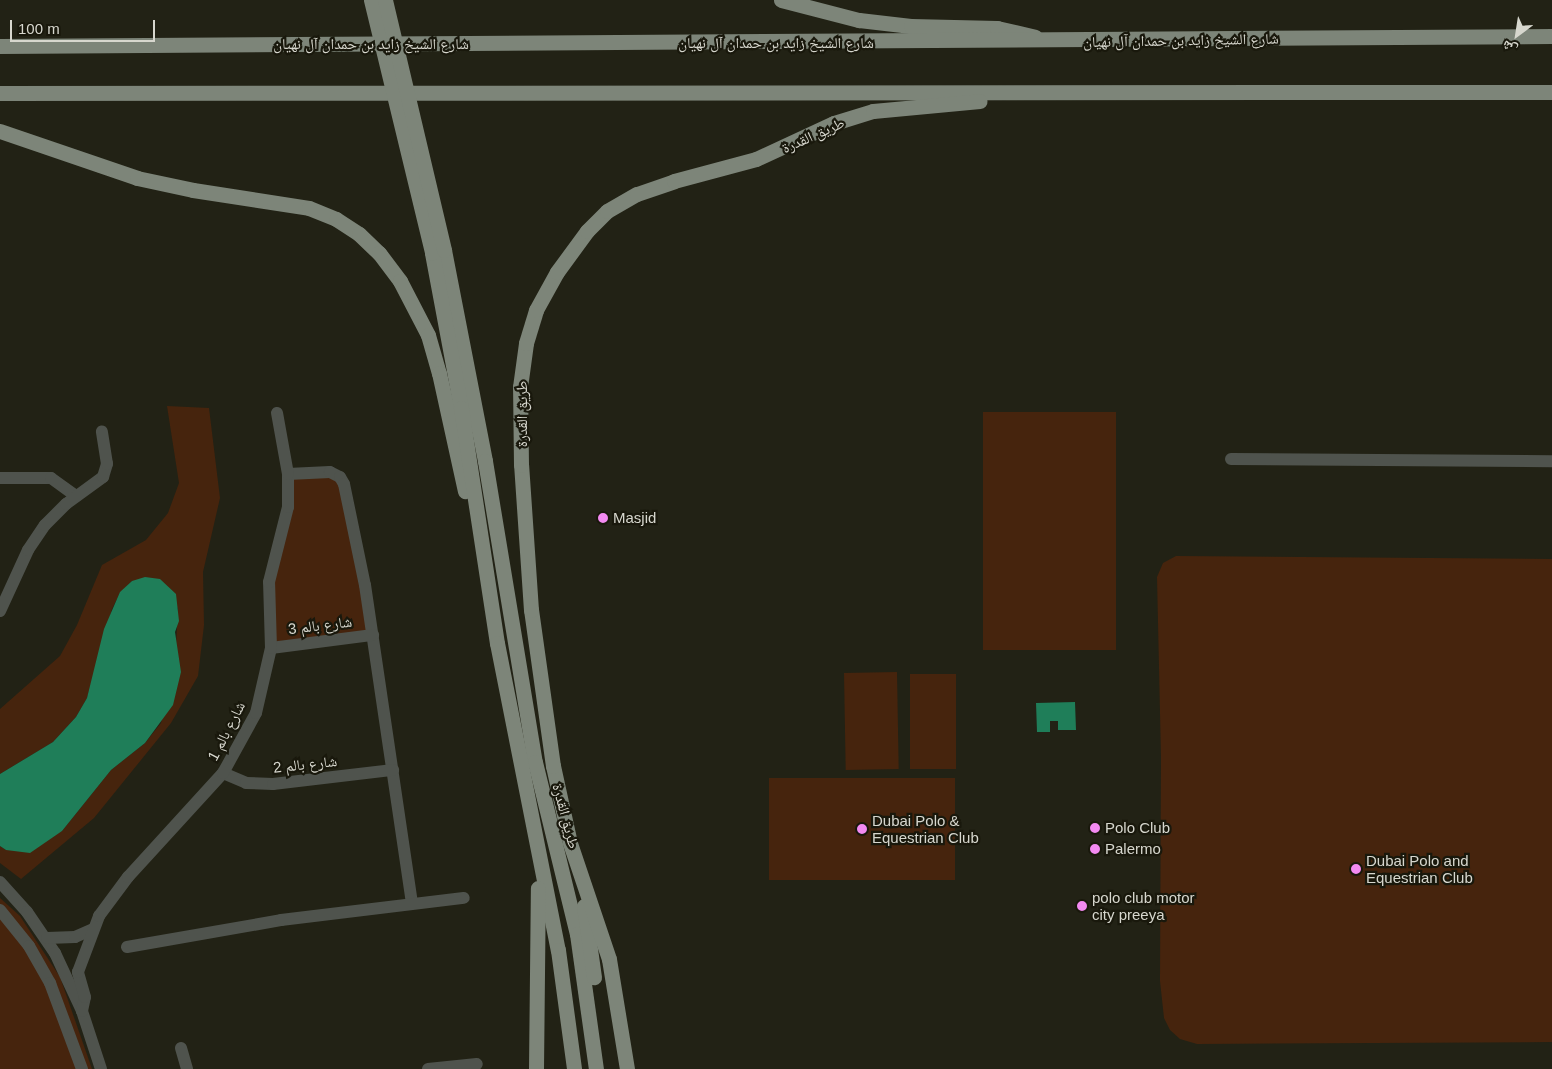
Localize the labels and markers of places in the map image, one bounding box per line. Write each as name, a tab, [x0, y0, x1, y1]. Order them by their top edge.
place label: Masjid	[613, 509, 656, 527]
marker: Masjid	[597, 512, 609, 524]
place label: Dubai Polo & Equestrian Club	[872, 811, 979, 846]
place label: Polo Club	[1105, 819, 1170, 837]
marker: Polo Club	[1089, 822, 1101, 834]
marker: Dubai Polo & Equestrian Club	[856, 823, 868, 835]
place label: Palermo	[1105, 840, 1161, 858]
marker: Palermo	[1089, 843, 1101, 855]
place label: Dubai Polo and Equestrian Club	[1366, 851, 1473, 886]
marker: Dubai Polo and Equestrian Club	[1350, 863, 1362, 875]
place label: polo club motor city preeya	[1092, 888, 1195, 923]
marker: polo club motor city preeya	[1076, 900, 1088, 912]

